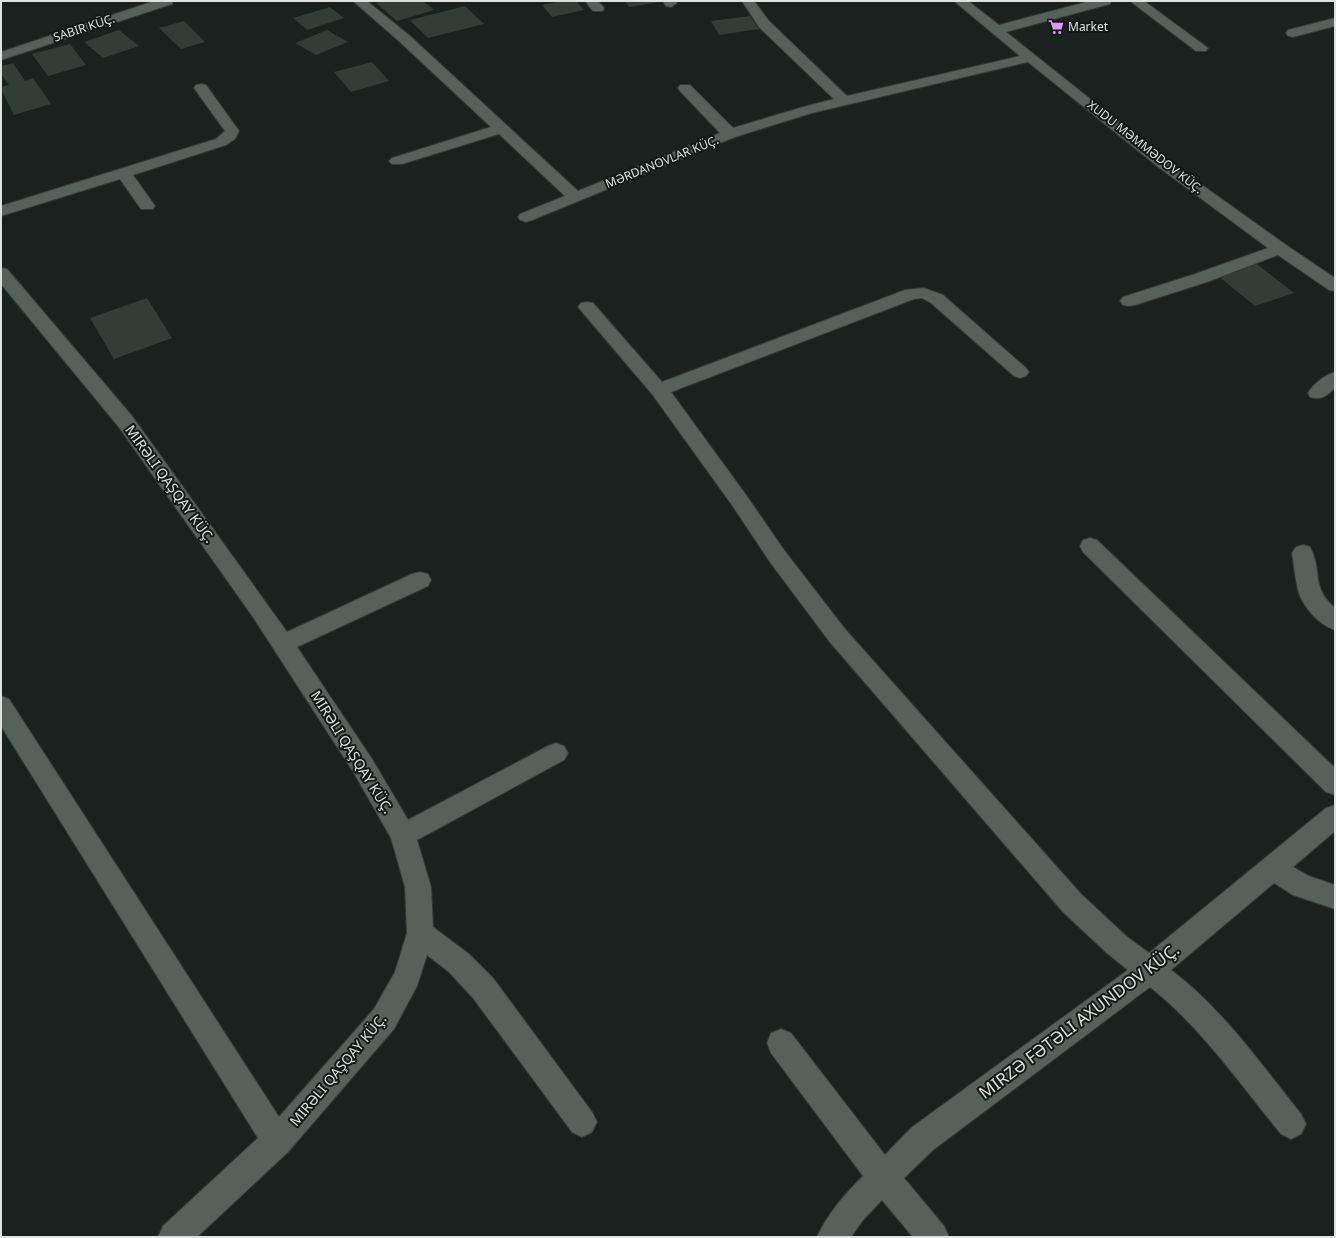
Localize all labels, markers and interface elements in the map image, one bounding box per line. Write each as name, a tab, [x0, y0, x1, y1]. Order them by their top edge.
street label: SABIR KÜÇ.	[51, 10, 117, 45]
supermarket icon: Market	[1047, 18, 1065, 36]
place label: Market	[1068, 18, 1109, 35]
street label: XUDU MƏMMƏDOV KÜÇ.	[1084, 96, 1207, 197]
street label: MƏRDANOVLAR KÜÇ.	[603, 131, 721, 192]
street label: MIRƏLI QAŞQAY KÜÇ.	[121, 421, 220, 546]
street label: MIRƏLI QAŞQAY KÜÇ.	[307, 687, 398, 817]
street label: MIRZƏ FƏTƏLI AXUNDOV KÜÇ.	[974, 938, 1184, 1104]
street label: MIRƏLI QAŞQAY KÜÇ.	[285, 1009, 390, 1130]

